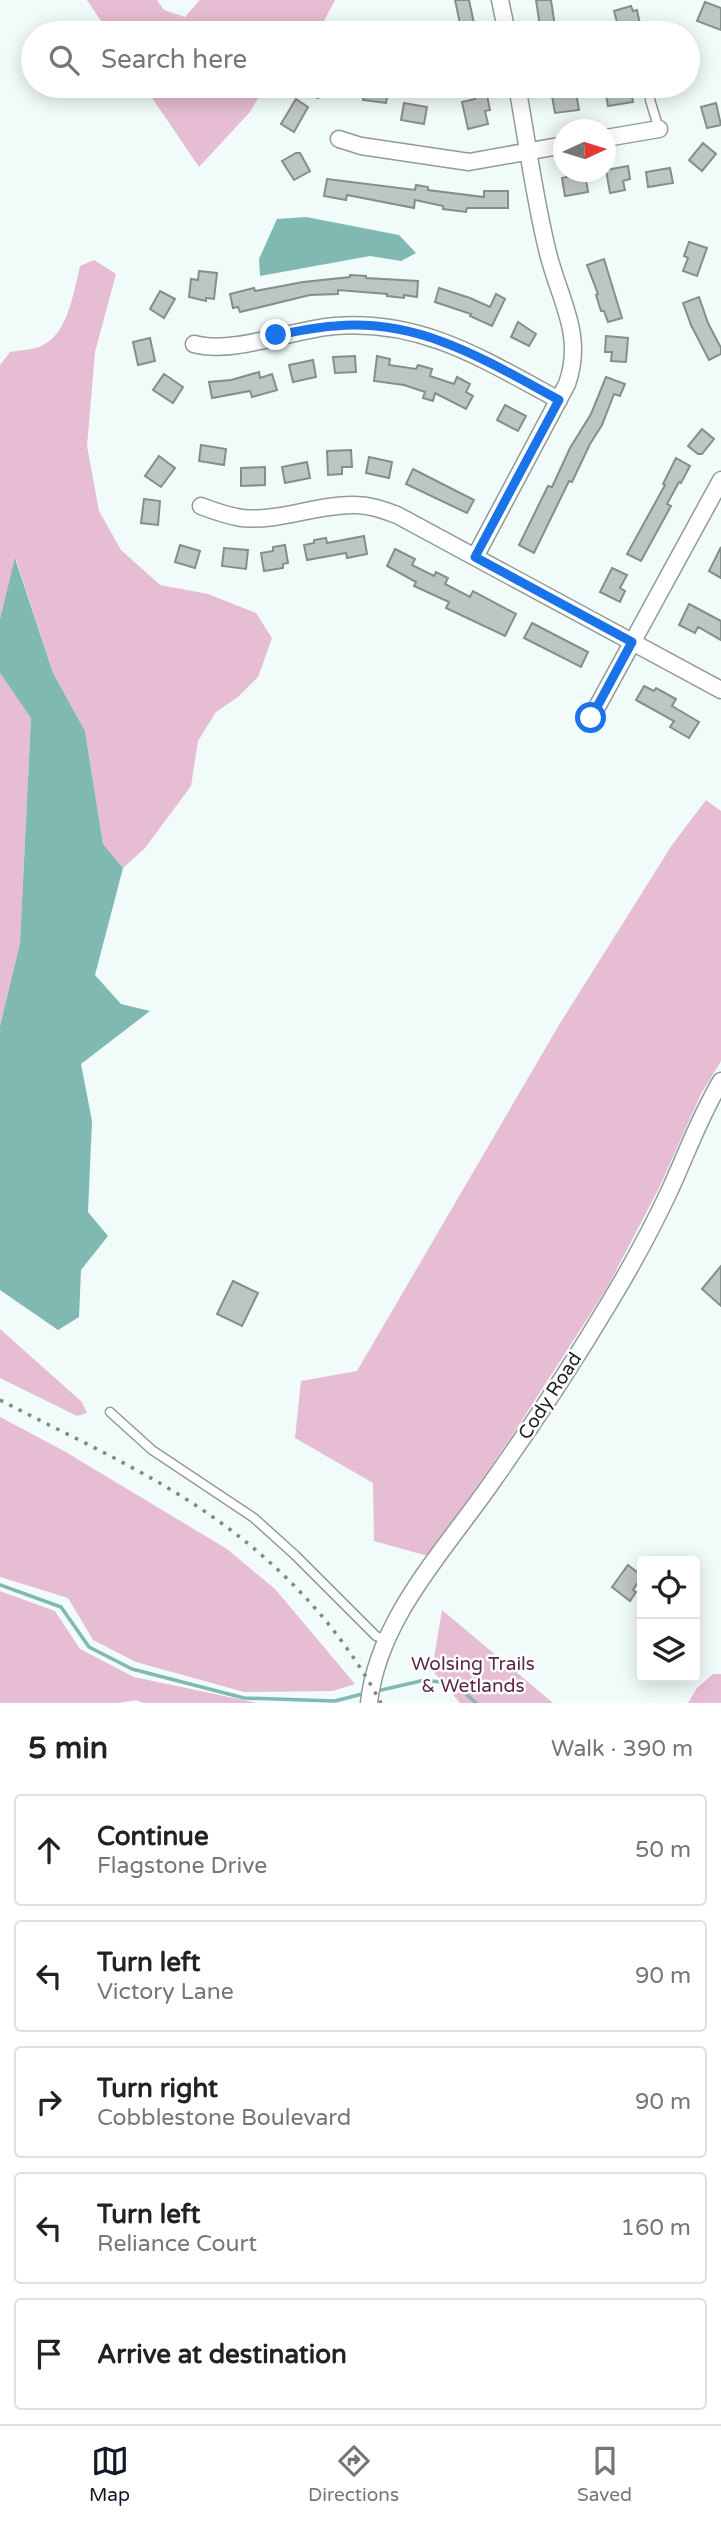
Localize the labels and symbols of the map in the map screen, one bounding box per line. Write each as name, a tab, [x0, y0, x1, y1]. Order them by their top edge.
north arrow	[553, 119, 616, 182]
route end	[260, 319, 291, 350]
route start	[575, 702, 606, 733]
street label: Cody Road	[514, 1348, 586, 1444]
park label: Wolsing Trails & Wetlands	[411, 1653, 535, 1697]

